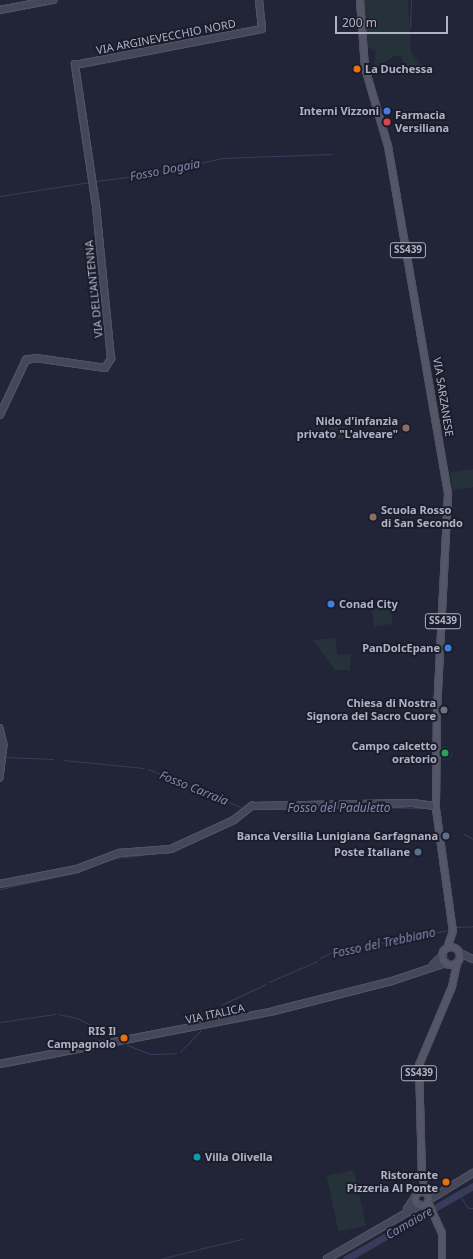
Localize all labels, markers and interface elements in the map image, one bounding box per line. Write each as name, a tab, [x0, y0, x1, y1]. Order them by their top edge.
scale bar	[337, 8, 450, 34]
text: 200 m	[342, 14, 377, 31]
street label: VIA ARGINEVECCHIO NORD	[95, 17, 237, 57]
place label: La Duchessa	[365, 62, 433, 76]
marker: La Duchessa	[352, 64, 362, 74]
place label: Interni Vizzoni	[299, 104, 379, 118]
marker: Interni Vizzoni	[382, 106, 392, 116]
place label: Farmacia Versiliana	[395, 109, 449, 135]
marker: Farmacia Versiliana	[382, 117, 392, 127]
water label: Fosso Dogaia	[129, 156, 201, 184]
street label: VIA DELL'ANTENNA	[82, 240, 106, 338]
road number: SS439	[389, 242, 427, 258]
street label: VIA SARZANESE	[430, 356, 456, 438]
place label: Nido d'infanzia privato "L'alveare"	[297, 415, 398, 441]
marker: Nido d'infanzia privato "L'alveare"	[401, 423, 411, 433]
place label: Scuola Rosso di San Secondo	[381, 504, 463, 530]
marker: Scuola Rosso di San Secondo	[368, 512, 378, 522]
place label: Conad City	[339, 597, 398, 611]
marker: Conad City	[326, 599, 336, 609]
road number: SS439	[424, 613, 462, 629]
place label: PanDolcEpane	[362, 641, 440, 655]
marker: PanDolcEpane	[443, 643, 453, 653]
place label: Chiesa di Nostra Signora del Sacro Cuore	[307, 697, 436, 723]
marker: Chiesa di Nostra Signora del Sacro Cuore	[439, 705, 449, 715]
place label: Campo calcetto oratorio	[352, 740, 437, 766]
marker: Campo calcetto oratorio	[440, 748, 450, 758]
water label: Fosso Carraia	[158, 768, 230, 808]
water label: Fosso del Paduletto	[287, 801, 391, 815]
place label: Banca Versilia Lunigiana Garfagnana	[237, 829, 438, 843]
marker: Banca Versilia Lunigiana Garfagnana	[441, 831, 451, 841]
place label: Poste Italiane	[334, 845, 410, 859]
marker: Poste Italiane	[413, 847, 423, 857]
water label: Fosso del Trebbiano	[331, 925, 437, 961]
street label: VIA ITALICA	[184, 1001, 246, 1027]
place label: RIS Il Campagnolo	[47, 1025, 116, 1051]
marker: RIS Il Campagnolo	[119, 1033, 129, 1043]
road number: SS439	[400, 1065, 438, 1081]
place label: Villa Olivella	[205, 1150, 273, 1164]
marker: Villa Olivella	[192, 1152, 202, 1162]
place label: Ristorante Pizzeria Al Ponte	[347, 1169, 438, 1195]
marker: Ristorante Pizzeria Al Ponte	[441, 1177, 451, 1187]
water label: Camaiore	[383, 1204, 435, 1242]

